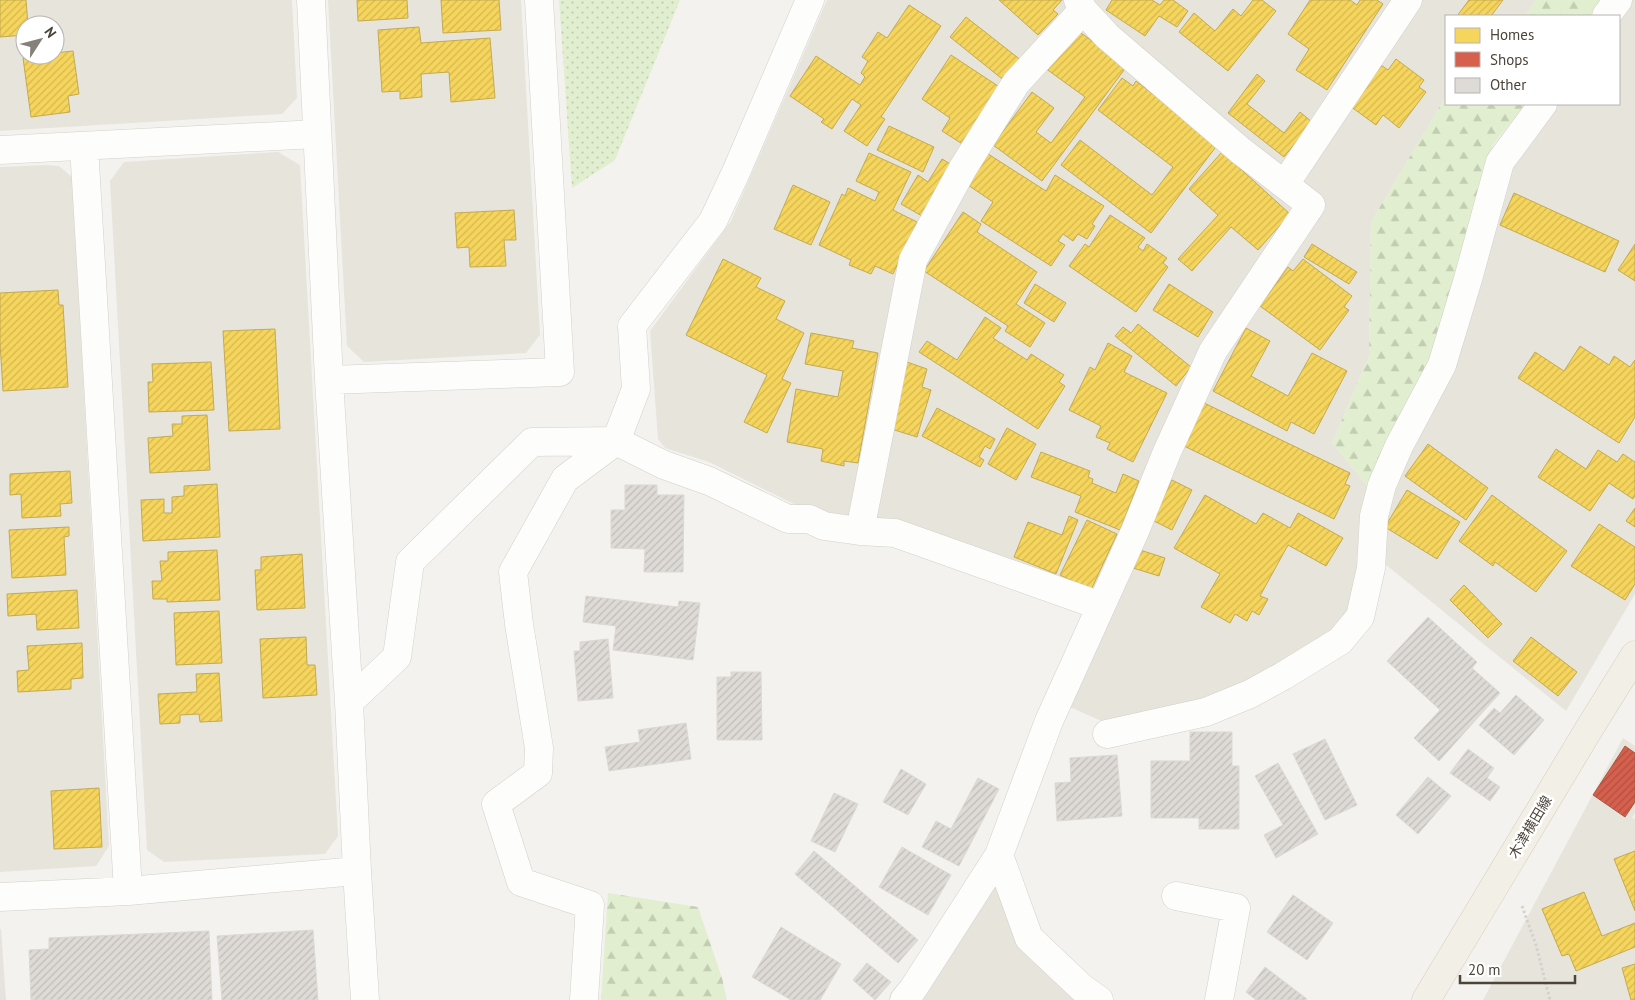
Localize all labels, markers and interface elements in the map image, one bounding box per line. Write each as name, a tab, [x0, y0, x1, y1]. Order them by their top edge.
north arrow	[15, 15, 65, 65]
legend	[1445, 15, 1620, 105]
text: N	[41, 23, 61, 41]
text: Homes	[1490, 25, 1534, 44]
text: Shops	[1490, 50, 1529, 69]
text: Other	[1490, 75, 1526, 94]
street label: 木津横田線	[1504, 792, 1556, 862]
scale bar	[1460, 952, 1575, 984]
text: 20 m	[1468, 960, 1501, 979]

